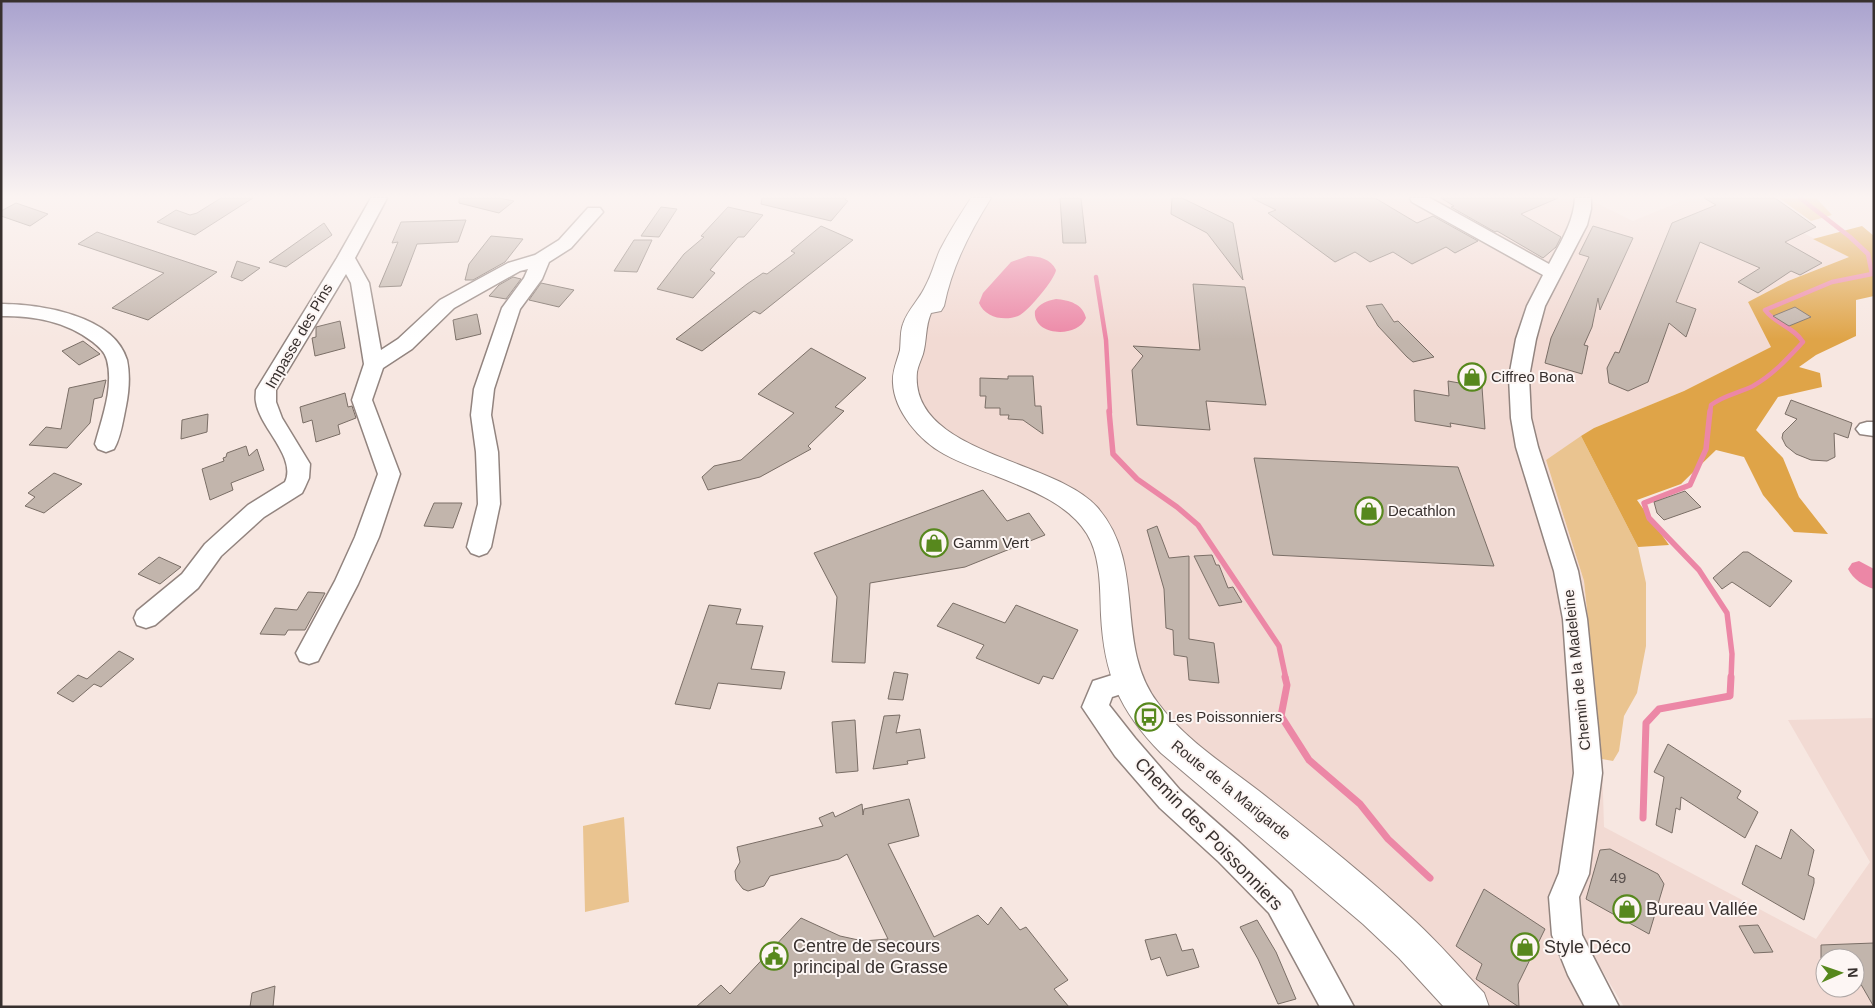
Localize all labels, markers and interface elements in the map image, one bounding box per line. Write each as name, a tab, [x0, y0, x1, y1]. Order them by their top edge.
street label: Impasse des Pins	[262, 280, 336, 391]
shop icon: Ciffreo Bona	[1457, 362, 1487, 392]
place label: Ciffreo Bona	[1491, 368, 1575, 385]
shop icon: Decathlon	[1354, 496, 1384, 526]
place label: Decathlon	[1388, 502, 1456, 519]
shop icon: Gamm Vert	[919, 528, 949, 558]
place label: Gamm Vert	[953, 534, 1030, 551]
street label: Chemin de la Madeleine	[1560, 589, 1593, 751]
bus stop icon: Les Poissonniers	[1134, 702, 1164, 732]
place label: Les Poissonniers	[1168, 708, 1282, 725]
street label: Route de la Marigarde	[1168, 736, 1294, 843]
street label: Chemin des Poissonniers	[1131, 754, 1287, 914]
house number: 49	[1610, 869, 1626, 886]
shop icon: Bureau Vallée	[1612, 894, 1642, 924]
place label: Bureau Vallée	[1646, 899, 1758, 919]
shop icon: Style Déco	[1510, 932, 1540, 962]
place label: Centre de secours principal de Grasse	[793, 936, 948, 977]
place label: Style Déco	[1544, 937, 1631, 957]
public building icon: Centre de secours principal de Grasse	[759, 941, 789, 971]
north arrow	[1815, 948, 1865, 998]
text: N	[1845, 967, 1861, 978]

